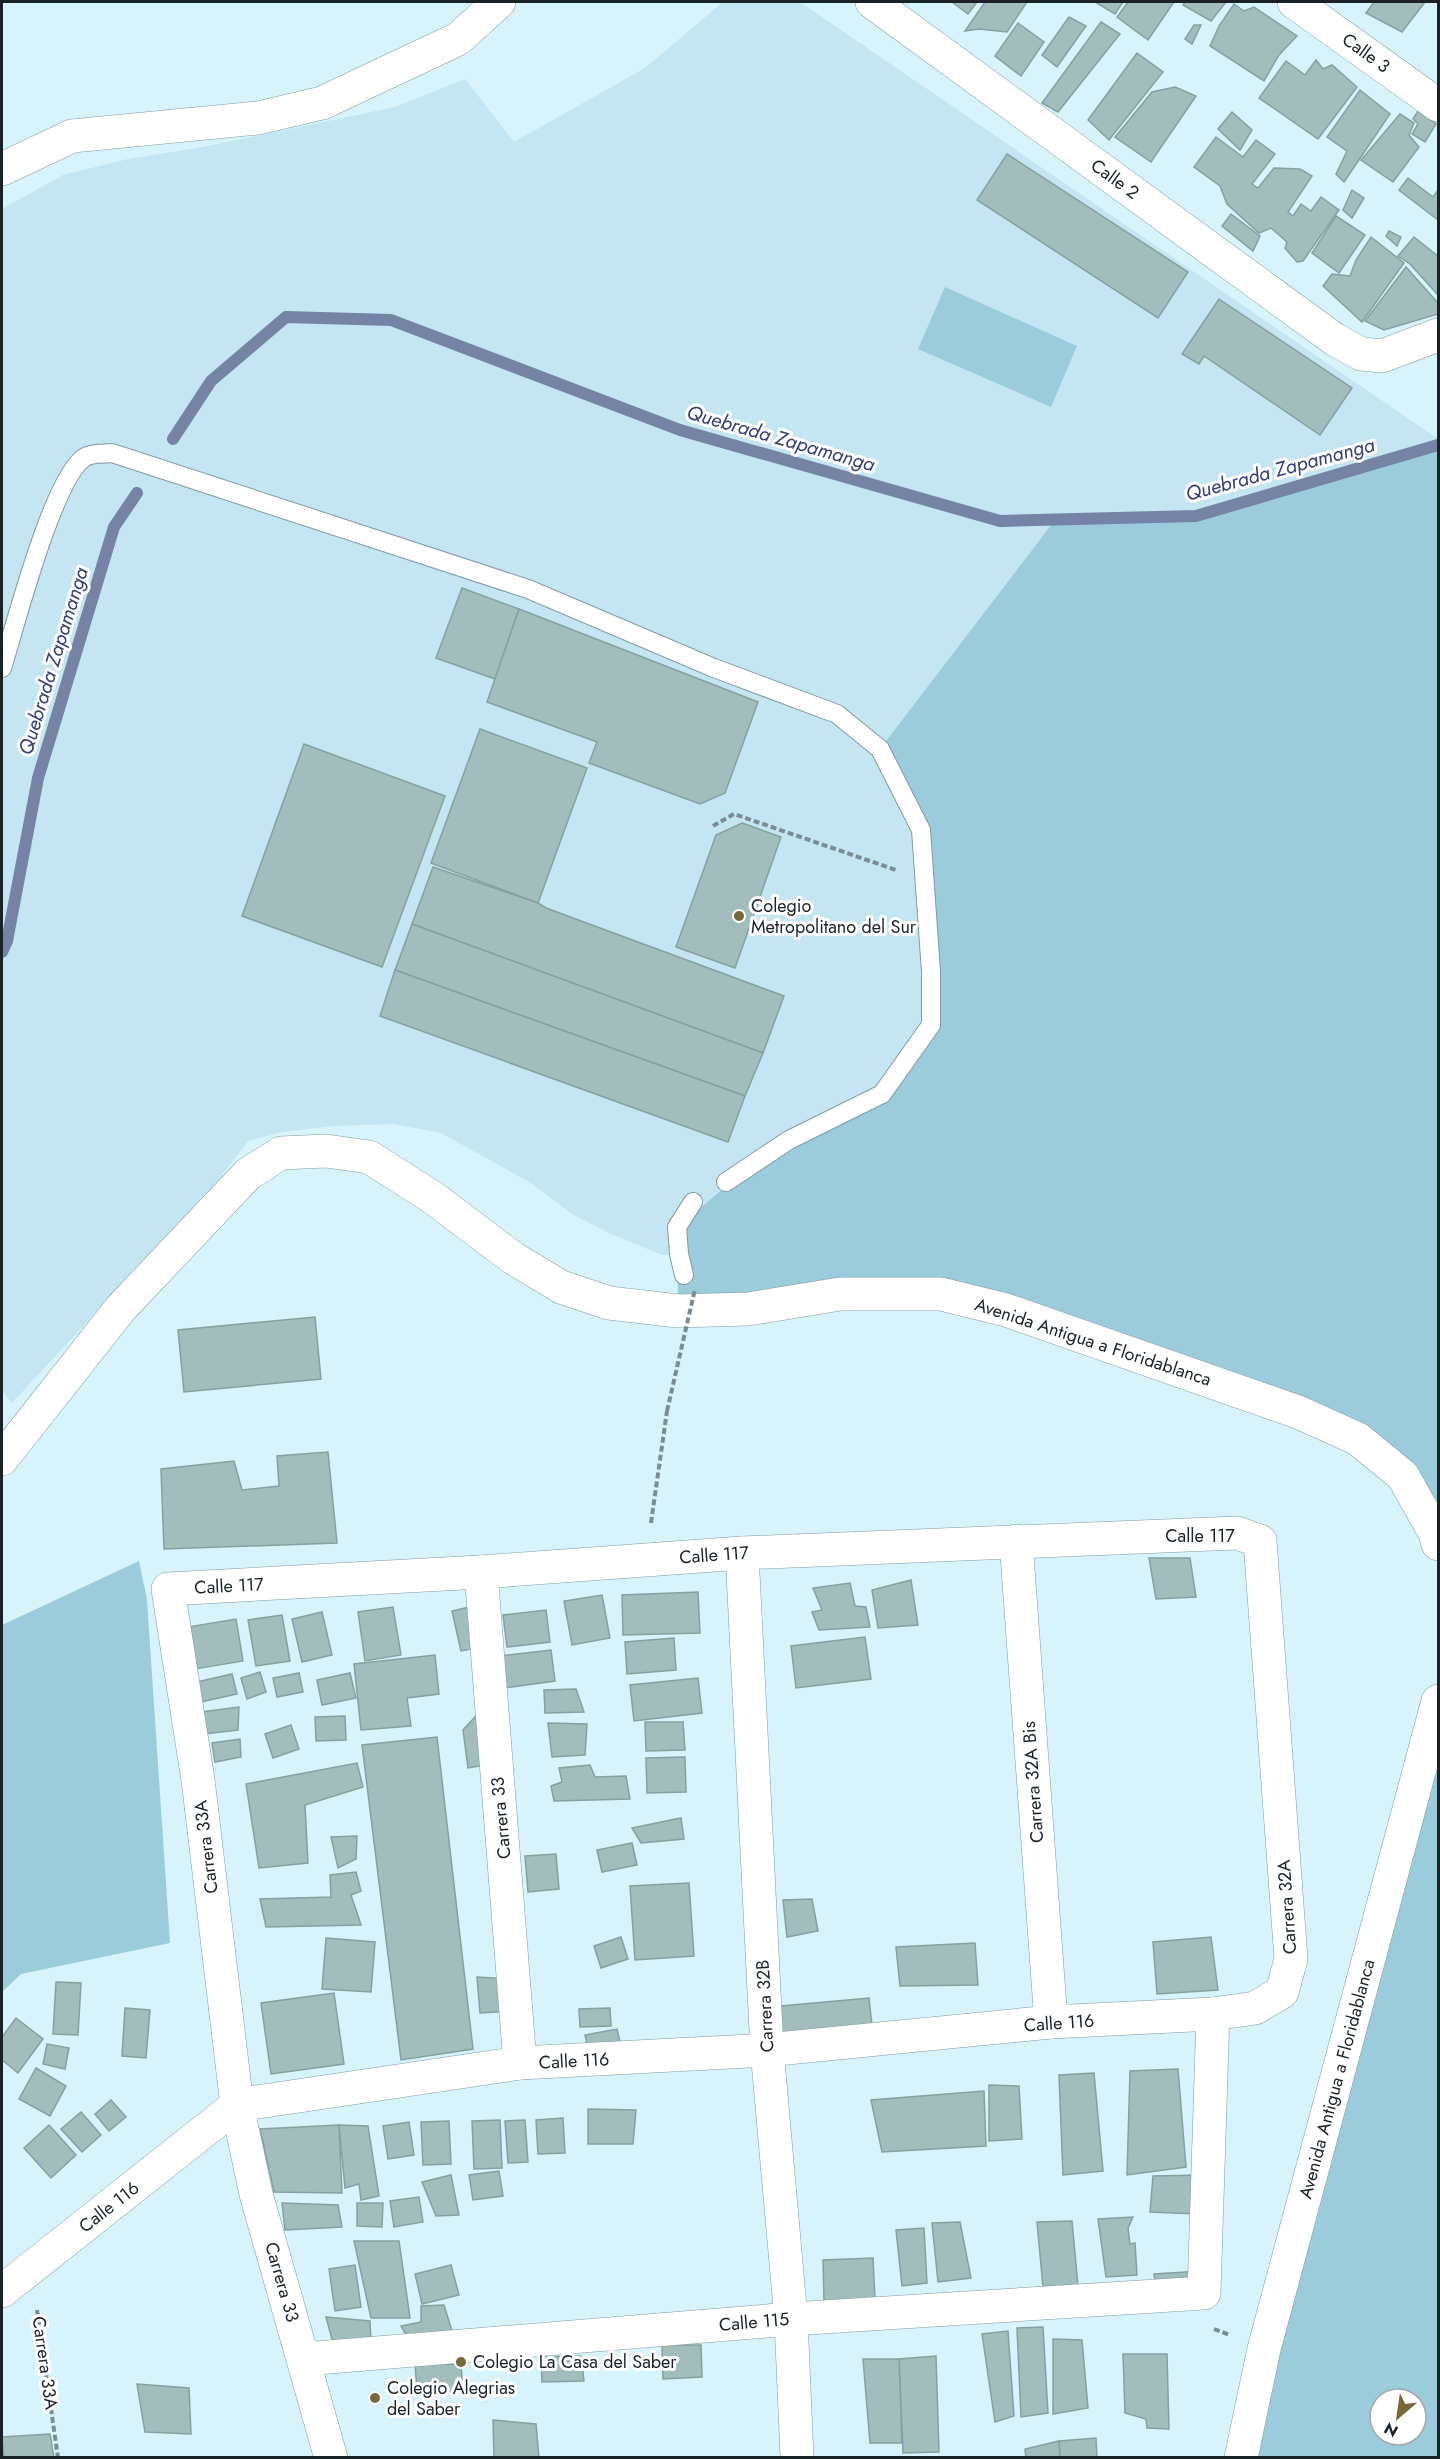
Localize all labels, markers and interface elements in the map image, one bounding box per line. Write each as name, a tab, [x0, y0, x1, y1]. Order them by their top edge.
street label: Calle 3	[1337, 27, 1396, 79]
street label: Calle 2	[1085, 153, 1145, 205]
water label: Quebrada Zapamanga	[683, 398, 878, 479]
water label: Quebrada Zapamanga	[1182, 430, 1378, 509]
water label: Quebrada Zapamanga	[11, 564, 96, 758]
place label: Colegio Metropolitano del Sur	[751, 893, 917, 940]
marker: Colegio Metropolitano del Sur	[732, 909, 746, 923]
street label: Avenida Antigua a Floridablanca	[972, 1291, 1214, 1393]
street label: Calle 117	[1165, 1523, 1235, 1549]
street label: Calle 117	[678, 1540, 750, 1570]
street label: Calle 117	[194, 1571, 265, 1601]
street label: Carrera 32A Bis	[1016, 1720, 1050, 1844]
street label: Carrera 33	[484, 1776, 518, 1860]
street label: Carrera 33A	[187, 1799, 225, 1895]
street label: Carrera 32A	[1271, 1859, 1303, 1955]
street label: Avenida Antigua a Floridablanca	[1292, 1956, 1382, 2202]
street label: Carrera 32B	[750, 1959, 780, 2053]
street label: Calle 116	[1023, 2008, 1095, 2038]
street label: Calle 116	[538, 2046, 610, 2076]
street label: Calle 116	[73, 2175, 145, 2239]
street label: Carrera 33	[258, 2239, 306, 2325]
street label: Calle 115	[718, 2306, 790, 2338]
street label: Carrera 33A	[26, 2315, 64, 2411]
place label: Colegio La Casa del Saber	[473, 2349, 677, 2375]
marker: Colegio La Casa del Saber	[454, 2355, 468, 2369]
place label: Colegio Alegrias del Saber	[387, 2375, 515, 2422]
north arrow	[1368, 2387, 1428, 2447]
marker: Colegio Alegrias del Saber	[368, 2391, 382, 2405]
text: N	[1380, 2417, 1402, 2443]

